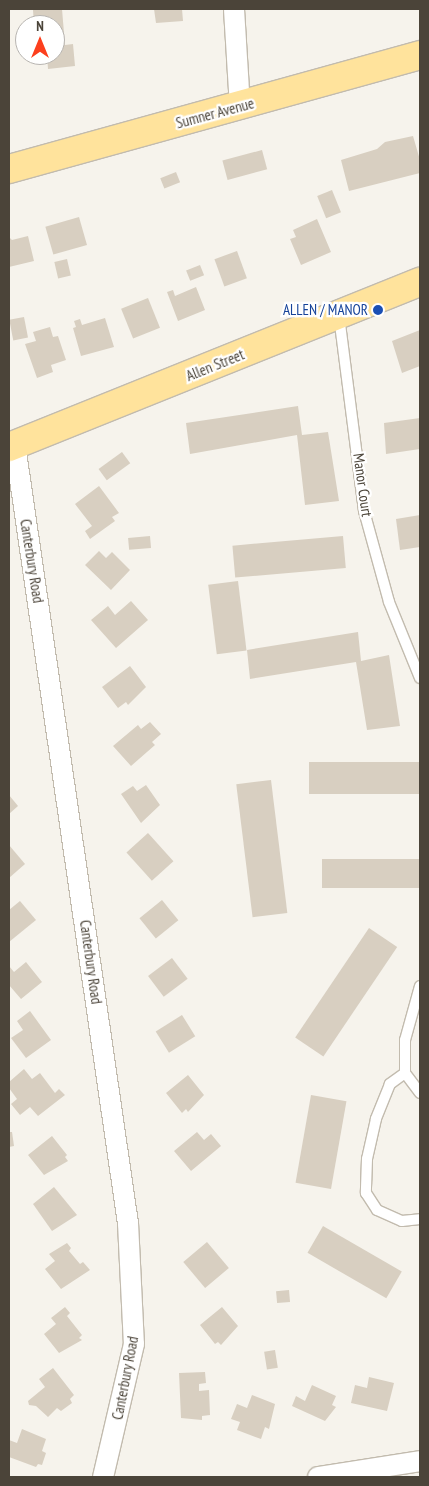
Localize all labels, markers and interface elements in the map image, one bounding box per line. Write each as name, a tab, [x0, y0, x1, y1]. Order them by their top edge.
north arrow	[15, 15, 65, 65]
text: N	[36, 17, 44, 35]
street label: Sumner Avenue	[174, 94, 256, 132]
place label: ALLEN / MANOR	[283, 301, 368, 319]
marker: ALLEN / MANOR	[372, 304, 384, 316]
street label: Allen Street	[183, 345, 247, 385]
street label: Manor Court	[350, 452, 376, 518]
street label: Canterbury Road	[16, 518, 48, 604]
street label: Canterbury Road	[76, 919, 106, 1005]
street label: Canterbury Road	[108, 1335, 142, 1421]

